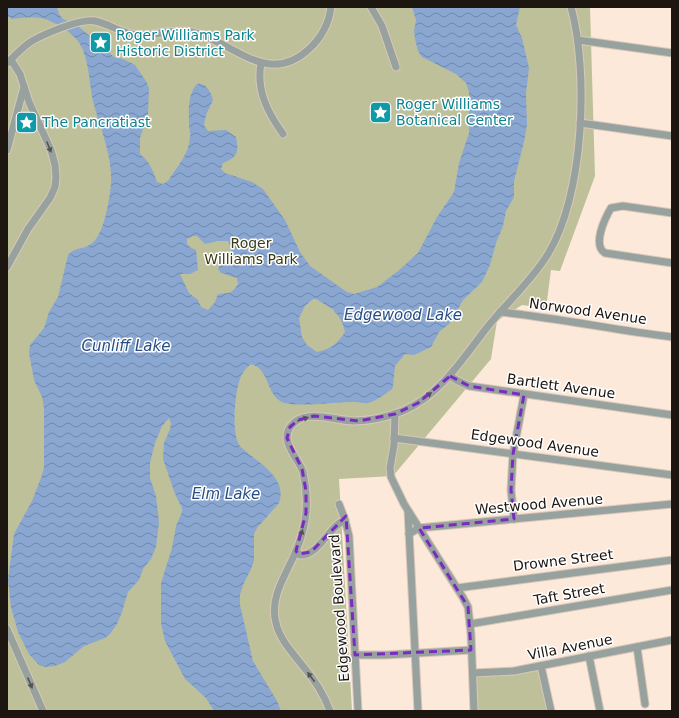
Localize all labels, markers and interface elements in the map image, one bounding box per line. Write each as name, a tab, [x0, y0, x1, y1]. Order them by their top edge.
place label: Roger Williams Park Historic District	[116, 27, 256, 59]
place icon: Roger Williams Park Historic District	[88, 30, 114, 56]
place label: Roger Williams Botanical Center	[396, 96, 513, 128]
place icon: Roger Williams Botanical Center	[368, 99, 394, 125]
place icon: The Pancratiast	[14, 109, 40, 135]
place label: The Pancratiast	[41, 114, 151, 130]
one-way arrow	[46, 141, 53, 153]
park label: Roger Williams Park	[204, 235, 299, 267]
street label: Norwood Avenue	[528, 295, 648, 327]
water label: Edgewood Lake	[344, 306, 462, 324]
water label: Cunliff Lake	[82, 337, 170, 355]
street label: Bartlett Avenue	[506, 370, 616, 402]
one-way arrow	[422, 392, 433, 401]
one-way arrow	[298, 416, 310, 422]
street label: Edgewood Avenue	[470, 426, 600, 460]
water label: Elm Lake	[192, 485, 260, 503]
street label: Westwood Avenue	[474, 490, 604, 518]
one-way arrow	[298, 529, 304, 541]
street label: Edgewood Boulevard	[326, 534, 352, 682]
street label: Drowne Street	[512, 546, 614, 574]
street label: Taft Street	[531, 580, 606, 608]
street label: Villa Avenue	[526, 631, 614, 663]
one-way arrow	[307, 672, 316, 683]
one-way arrow	[27, 678, 33, 689]

